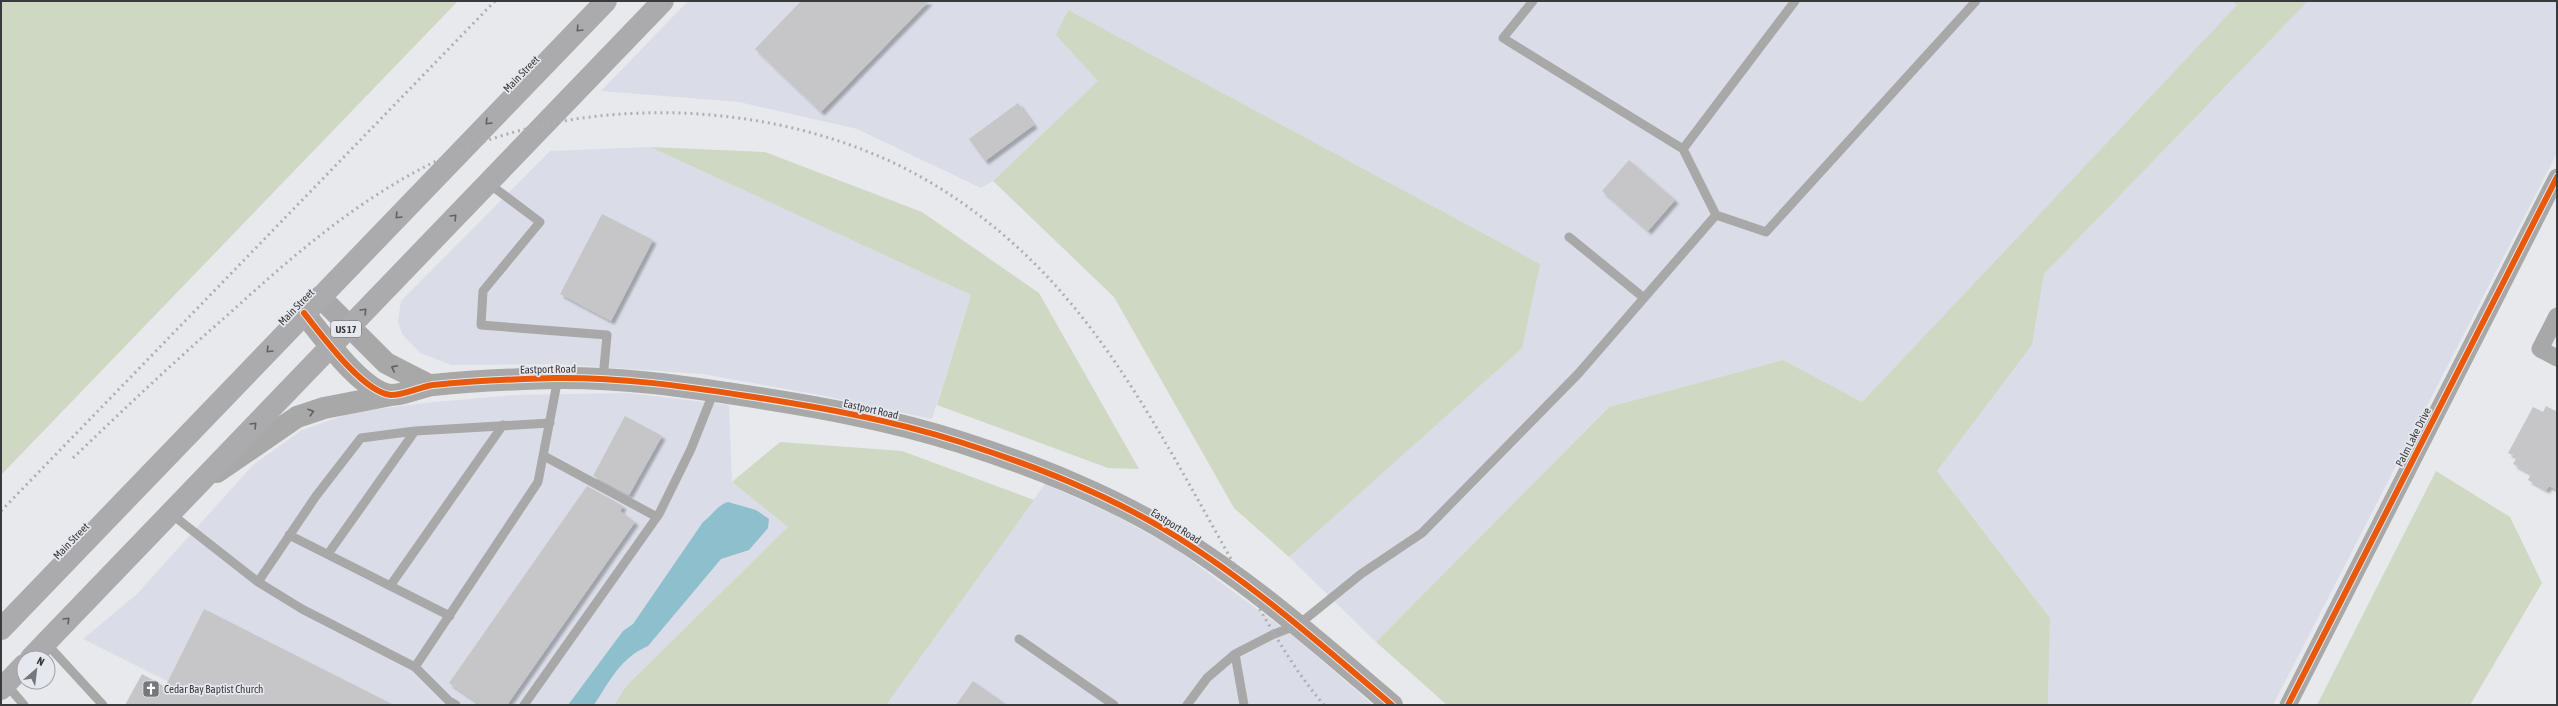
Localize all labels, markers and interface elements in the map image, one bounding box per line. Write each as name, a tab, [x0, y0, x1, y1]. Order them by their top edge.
one-way arrow	[576, 24, 584, 32]
street label: Main Street	[501, 53, 541, 95]
one-way arrow	[486, 117, 493, 125]
one-way arrow	[395, 211, 403, 219]
one-way arrow	[449, 214, 457, 222]
street label: Main Street	[276, 286, 316, 328]
one-way arrow	[359, 308, 367, 316]
road number: US 17	[331, 321, 361, 337]
one-way arrow	[266, 345, 274, 353]
street label: Eastport Road	[520, 363, 576, 375]
one-way arrow	[391, 365, 398, 372]
street label: Eastport Road	[842, 397, 900, 421]
street label: Palm Lake Drive	[2393, 406, 2433, 468]
one-way arrow	[308, 408, 315, 417]
one-way arrow	[250, 422, 257, 430]
street label: Eastport Road	[1149, 506, 1203, 546]
street label: Main Street	[51, 520, 91, 562]
one-way arrow	[63, 617, 70, 625]
north arrow	[16, 650, 56, 690]
text: N	[35, 654, 46, 668]
church icon: Cedar Bay Baptist Church	[141, 679, 161, 699]
place label: Cedar Bay Baptist Church	[164, 683, 263, 695]

